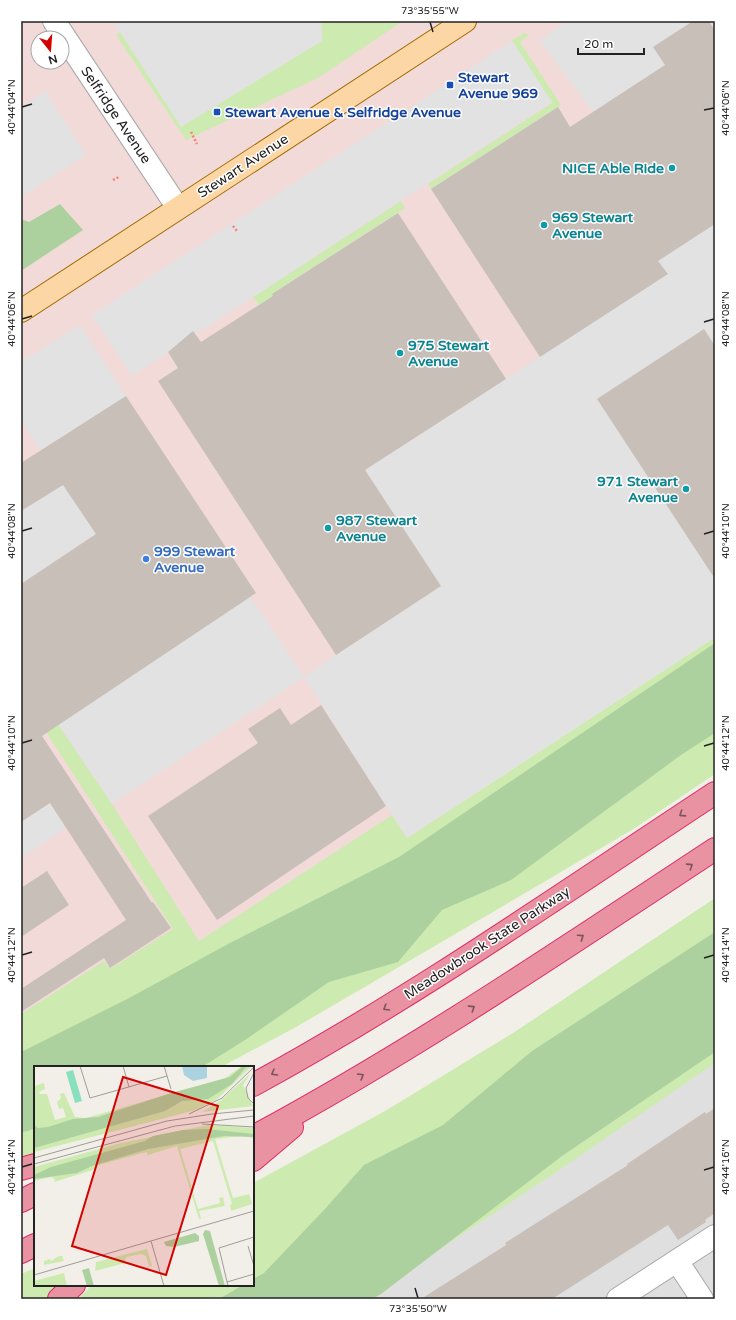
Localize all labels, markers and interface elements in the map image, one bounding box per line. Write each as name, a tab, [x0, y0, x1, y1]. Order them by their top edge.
text: 73°35'55"W	[401, 5, 459, 17]
north arrow	[30, 30, 70, 70]
scale bar	[578, 30, 644, 56]
text: 20 m	[584, 37, 613, 51]
text: N	[47, 52, 59, 67]
street label: Selfridge Avenue	[77, 63, 155, 167]
place label: Stewart Avenue 969	[458, 69, 538, 102]
text: 40°44'04"N	[6, 79, 18, 135]
marker: Stewart Avenue 969	[445, 80, 455, 90]
text: 40°44'06"N	[720, 80, 732, 136]
place label: Stewart Avenue & Selfridge Avenue	[225, 104, 461, 121]
marker: Stewart Avenue & Selfridge Avenue	[212, 107, 222, 117]
street label: Stewart Avenue	[194, 130, 292, 202]
place label: NICE Able Ride	[562, 160, 664, 177]
marker: NICE Able Ride	[667, 163, 677, 173]
place label: 969 Stewart Avenue	[552, 209, 634, 242]
marker: 969 Stewart Avenue	[539, 220, 549, 230]
text: 40°44'06"N	[6, 291, 18, 347]
text: 40°44'08"N	[720, 291, 732, 347]
place label: 975 Stewart Avenue	[408, 337, 490, 370]
marker: 975 Stewart Avenue	[395, 348, 405, 358]
place label: 971 Stewart Avenue	[597, 473, 679, 506]
marker: 971 Stewart Avenue	[681, 484, 691, 494]
text: 40°44'08"N	[6, 503, 18, 559]
text: 40°44'10"N	[720, 503, 732, 559]
place label: 987 Stewart Avenue	[336, 512, 418, 545]
marker: 987 Stewart Avenue	[323, 523, 333, 533]
place label: 999 Stewart Avenue	[154, 543, 236, 576]
marker: 999 Stewart Avenue	[141, 554, 151, 564]
text: 40°44'10"N	[6, 715, 18, 771]
text: 40°44'12"N	[720, 715, 732, 771]
one-way arrow	[680, 810, 687, 817]
one-way arrow	[685, 864, 692, 871]
street label: Meadowbrook State Parkway	[401, 883, 573, 1003]
text: 40°44'12"N	[6, 927, 18, 983]
text: 40°44'14"N	[720, 927, 732, 983]
one-way arrow	[577, 934, 584, 942]
one-way arrow	[383, 1003, 390, 1010]
one-way arrow	[468, 1006, 475, 1013]
inset map	[34, 1066, 254, 1286]
one-way arrow	[270, 1068, 278, 1076]
one-way arrow	[357, 1074, 364, 1081]
text: 40°44'14"N	[6, 1139, 18, 1195]
text: 40°44'16"N	[720, 1139, 732, 1195]
text: 73°35'50"W	[389, 1303, 447, 1315]

